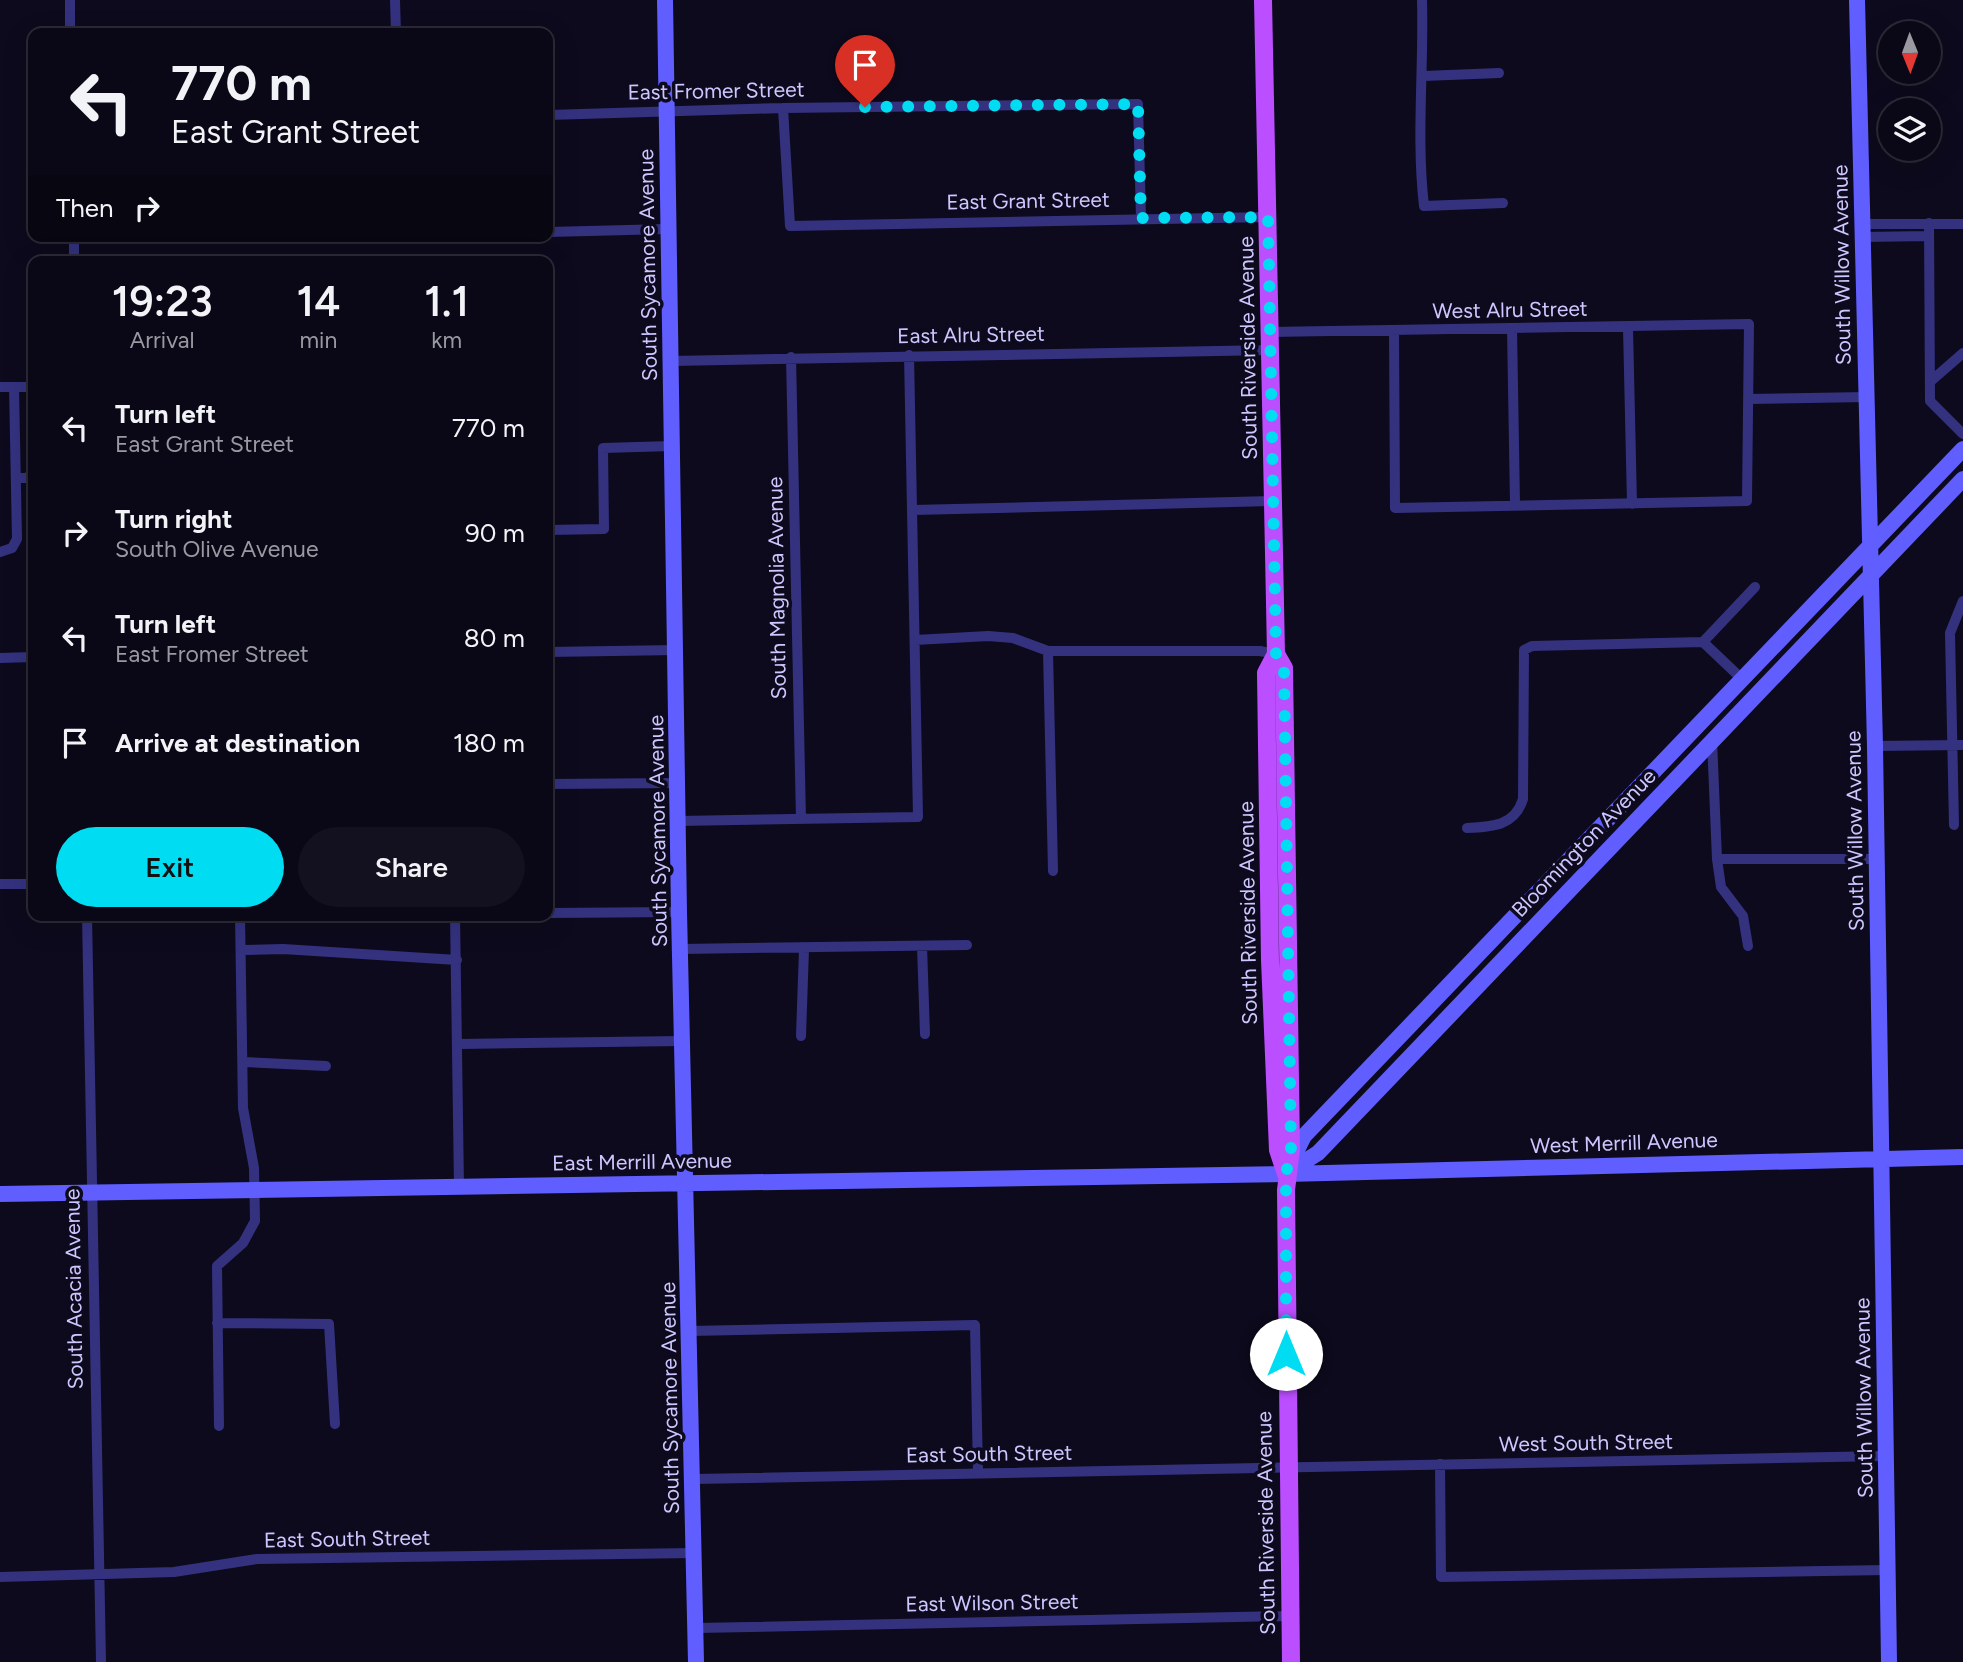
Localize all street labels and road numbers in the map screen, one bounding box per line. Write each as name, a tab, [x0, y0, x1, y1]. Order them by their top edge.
street label: East Fromer Street	[627, 76, 805, 105]
street label: South Sycamore Avenue	[633, 149, 662, 381]
street label: South Willow Avenue	[1827, 165, 1856, 365]
street label: East Grant Street	[946, 187, 1110, 214]
street label: South Riverside Avenue	[1233, 236, 1262, 460]
street label: West Alru Street	[1432, 296, 1588, 323]
street label: East Alru Street	[897, 321, 1045, 348]
street label: South Magnolia Avenue	[762, 476, 791, 700]
street label: South Sycamore Avenue	[643, 715, 672, 947]
street label: South Willow Avenue	[1840, 731, 1869, 931]
street label: Bloomington Avenue	[1506, 763, 1661, 922]
street label: South Riverside Avenue	[1233, 801, 1262, 1025]
street label: West Merrill Avenue	[1530, 1127, 1718, 1158]
street label: East Merrill Avenue	[552, 1147, 732, 1176]
street label: South Acacia Avenue	[59, 1188, 88, 1390]
street label: South Sycamore Avenue	[655, 1282, 684, 1514]
street label: South Willow Avenue	[1849, 1298, 1878, 1498]
street label: South Riverside Avenue	[1251, 1411, 1280, 1635]
street label: West South Street	[1499, 1428, 1673, 1457]
street label: East South Street	[906, 1440, 1072, 1467]
street label: East South Street	[264, 1525, 430, 1552]
street label: East Wilson Street	[905, 1588, 1079, 1617]

